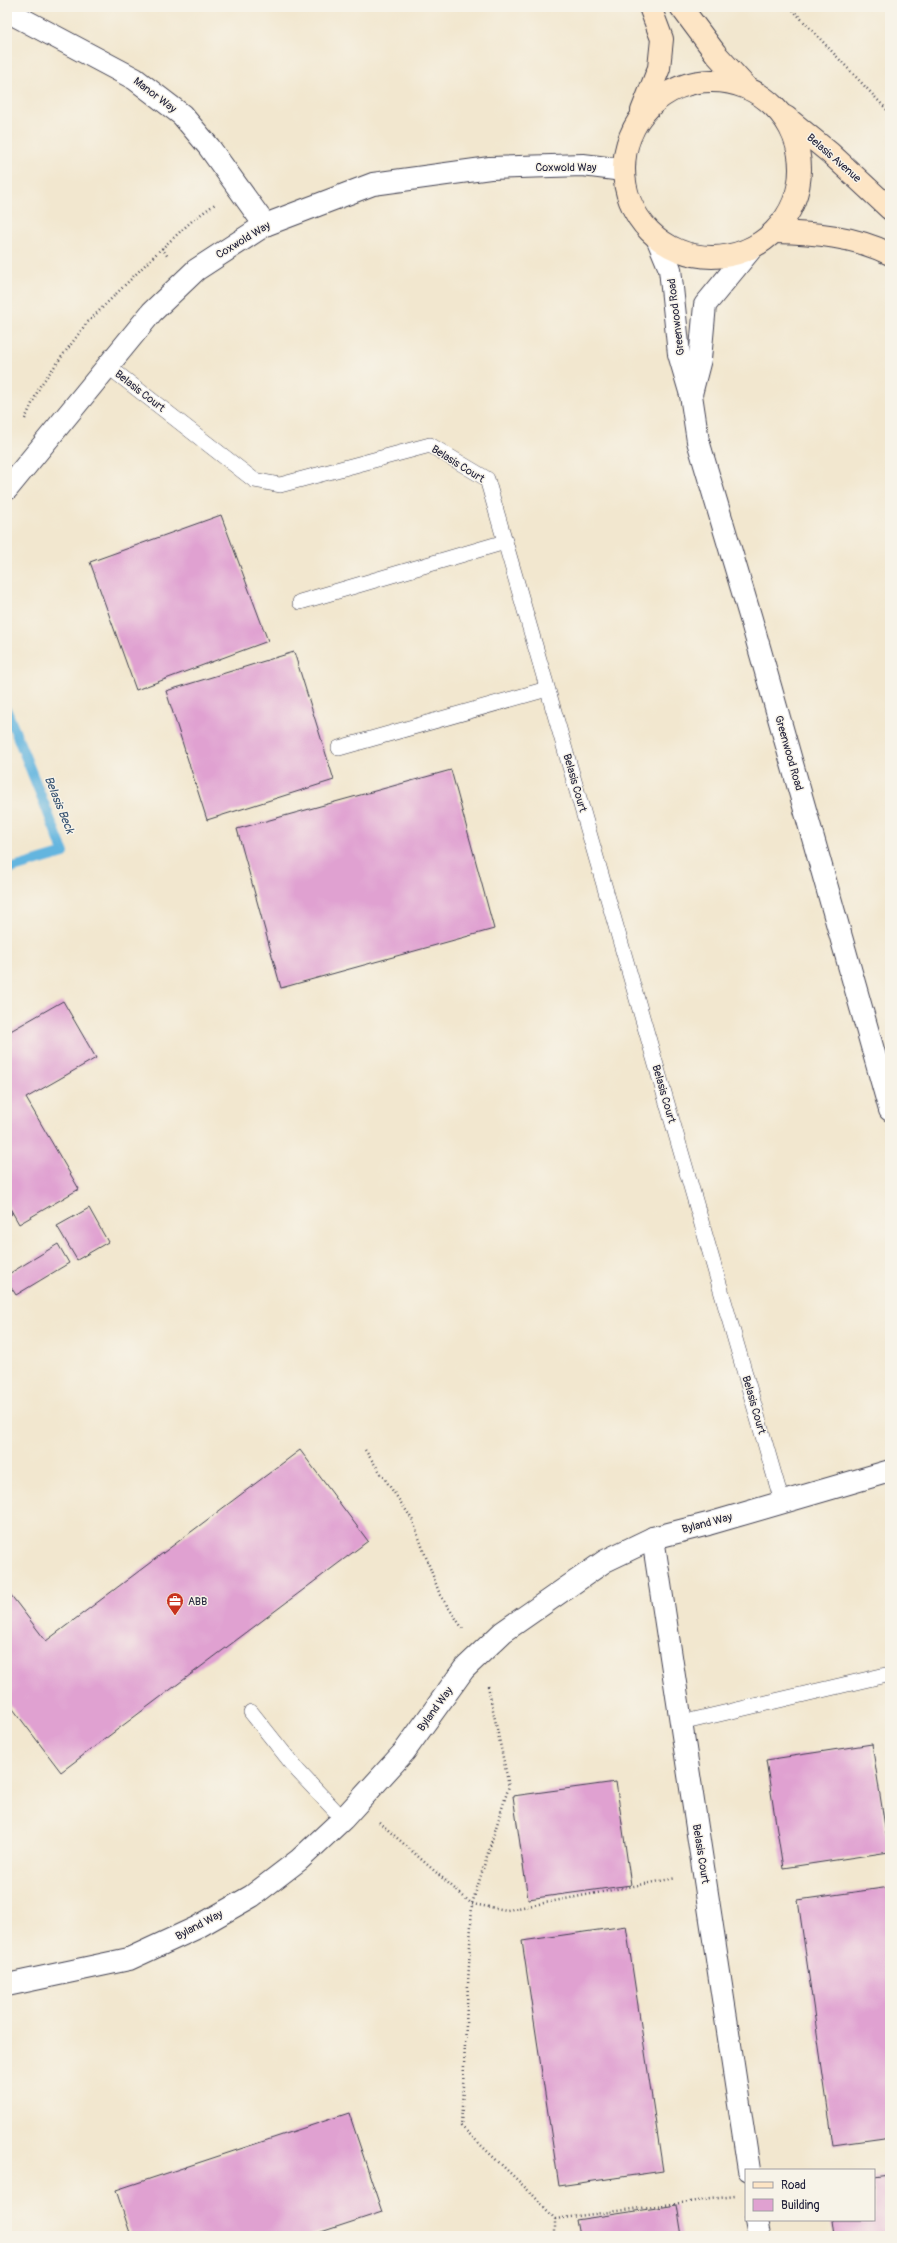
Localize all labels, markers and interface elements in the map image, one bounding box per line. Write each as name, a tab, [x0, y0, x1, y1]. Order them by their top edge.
street label: Manor Way	[131, 75, 179, 116]
street label: Belasis Avenue	[804, 131, 864, 185]
street label: Coxwold Way	[535, 161, 597, 174]
street label: Coxwold Way	[213, 219, 273, 261]
street label: Greenwood Road	[665, 278, 687, 356]
street label: Belasis Court	[112, 367, 168, 415]
street label: Belasis Court	[429, 443, 487, 486]
street label: Greenwood Road	[772, 714, 806, 792]
street label: Belasis Court	[560, 752, 590, 814]
water label: Belasis Beck	[41, 774, 78, 837]
street label: Belasis Court	[649, 1063, 679, 1125]
street label: Belasis Court	[739, 1374, 769, 1436]
street label: Byland Way	[680, 1510, 734, 1536]
office icon: ABB	[165, 1591, 185, 1616]
place label: ABB	[188, 1595, 207, 1608]
street label: Byland Way	[415, 1684, 456, 1734]
street label: Belasis Court	[690, 1823, 712, 1885]
street label: Byland Way	[173, 1907, 225, 1943]
legend	[745, 2169, 875, 2221]
text: Road	[781, 2178, 806, 2193]
text: Building	[781, 2198, 820, 2213]

